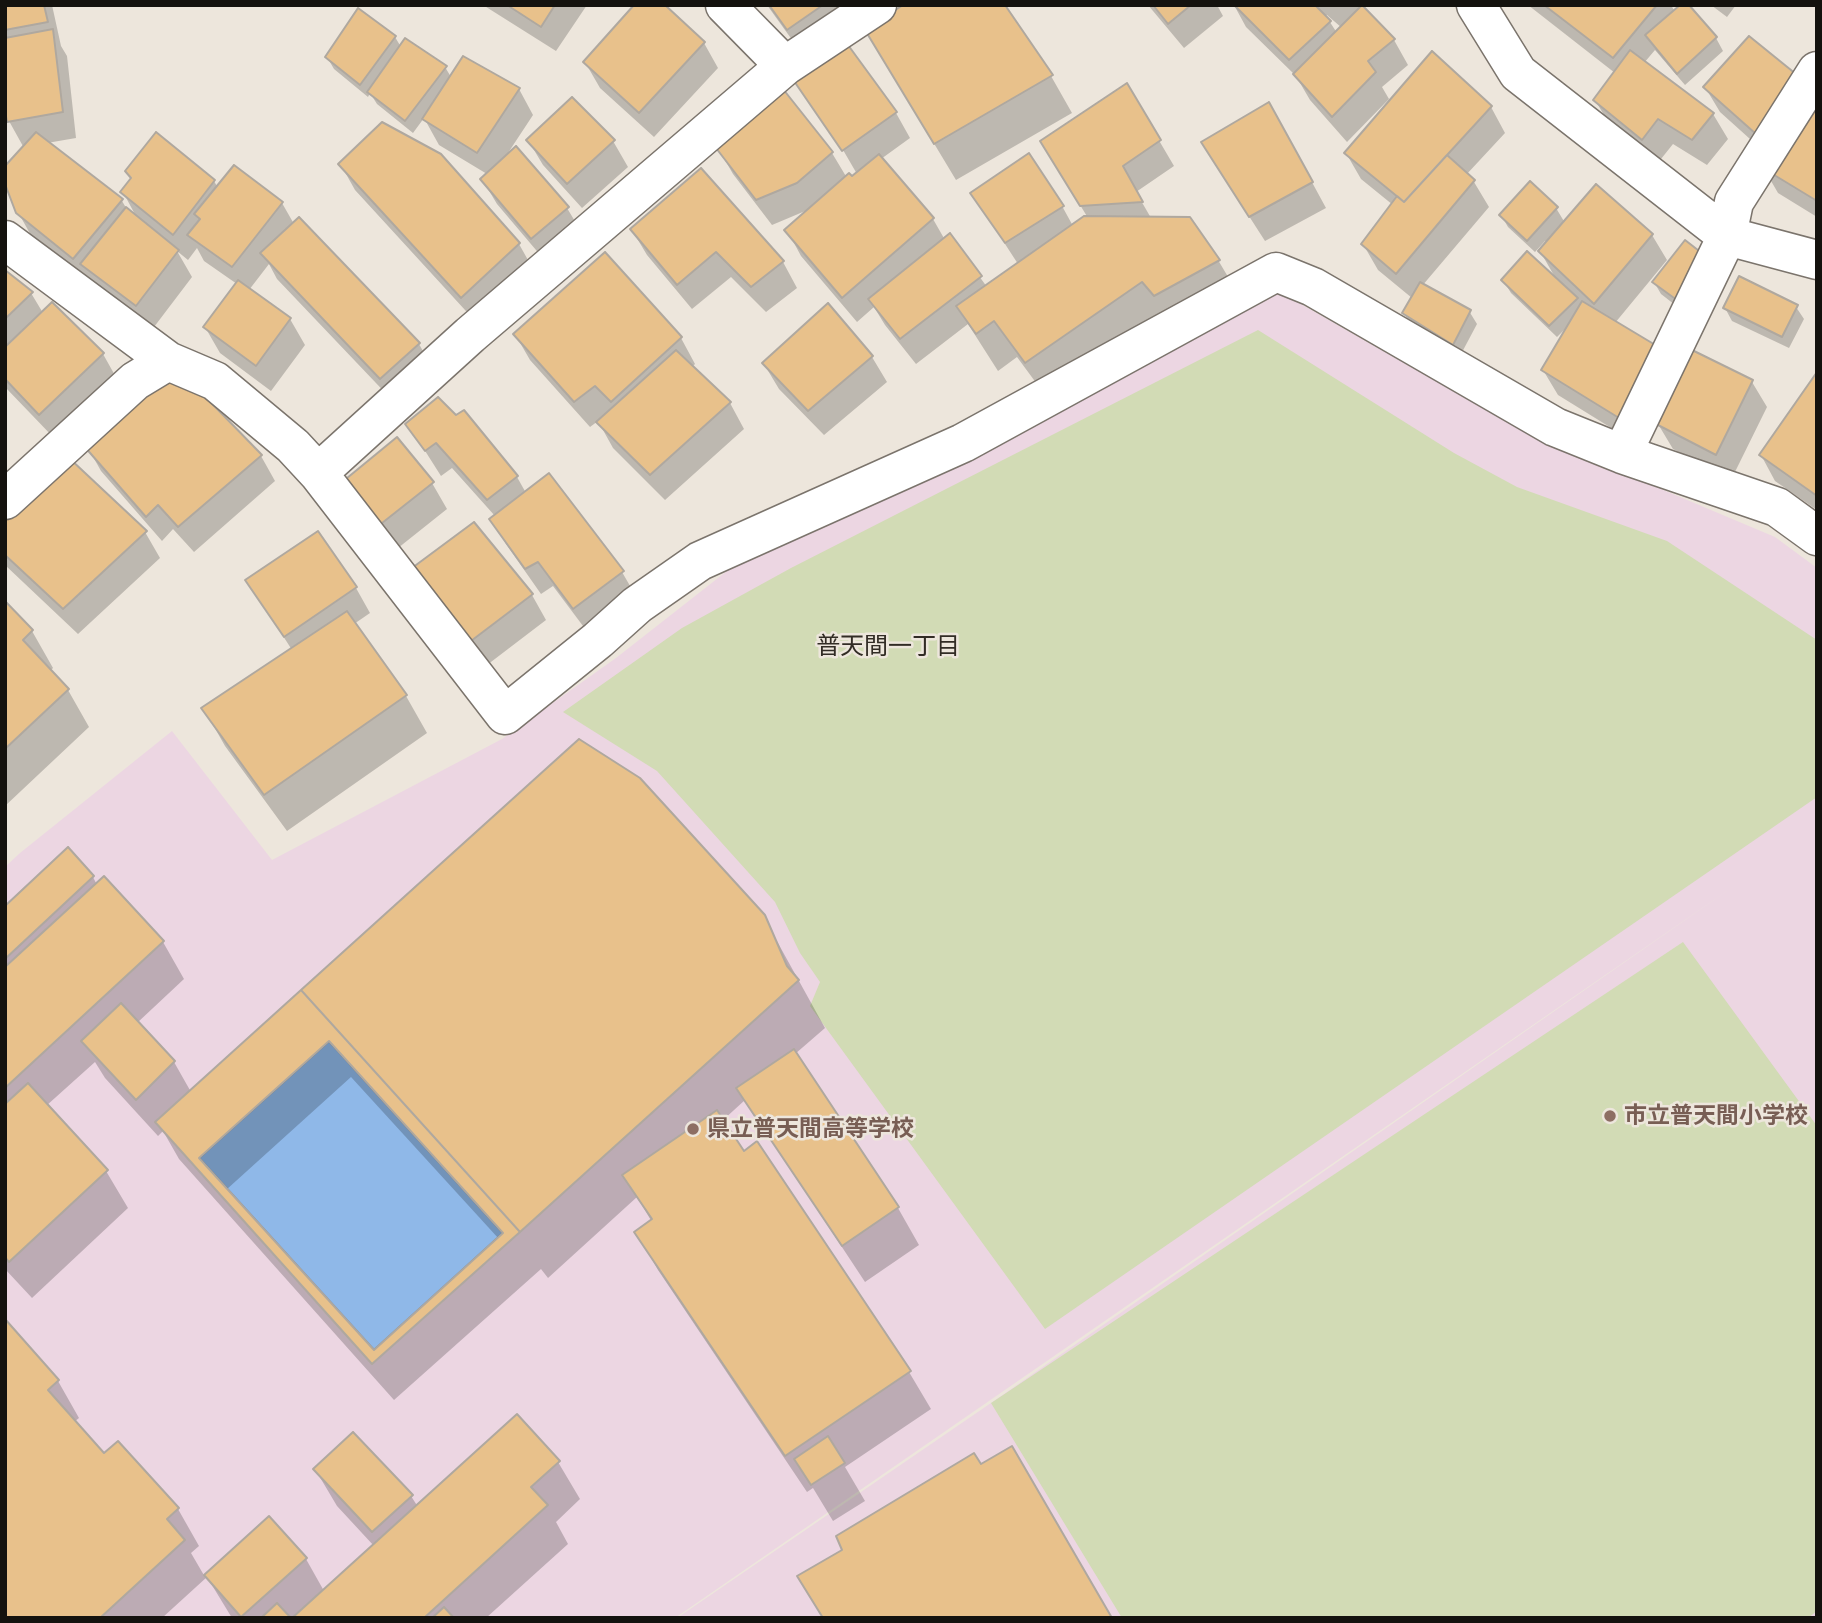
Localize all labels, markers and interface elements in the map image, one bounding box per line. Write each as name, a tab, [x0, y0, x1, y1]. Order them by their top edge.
district label: 普天間一丁目	[816, 633, 960, 661]
place label: 市立普天間小学校	[1624, 1102, 1808, 1130]
marker: 市立普天間小学校	[1602, 1108, 1618, 1124]
place label: 県立普天間高等学校	[707, 1115, 914, 1143]
marker: 県立普天間高等学校	[685, 1121, 701, 1137]

